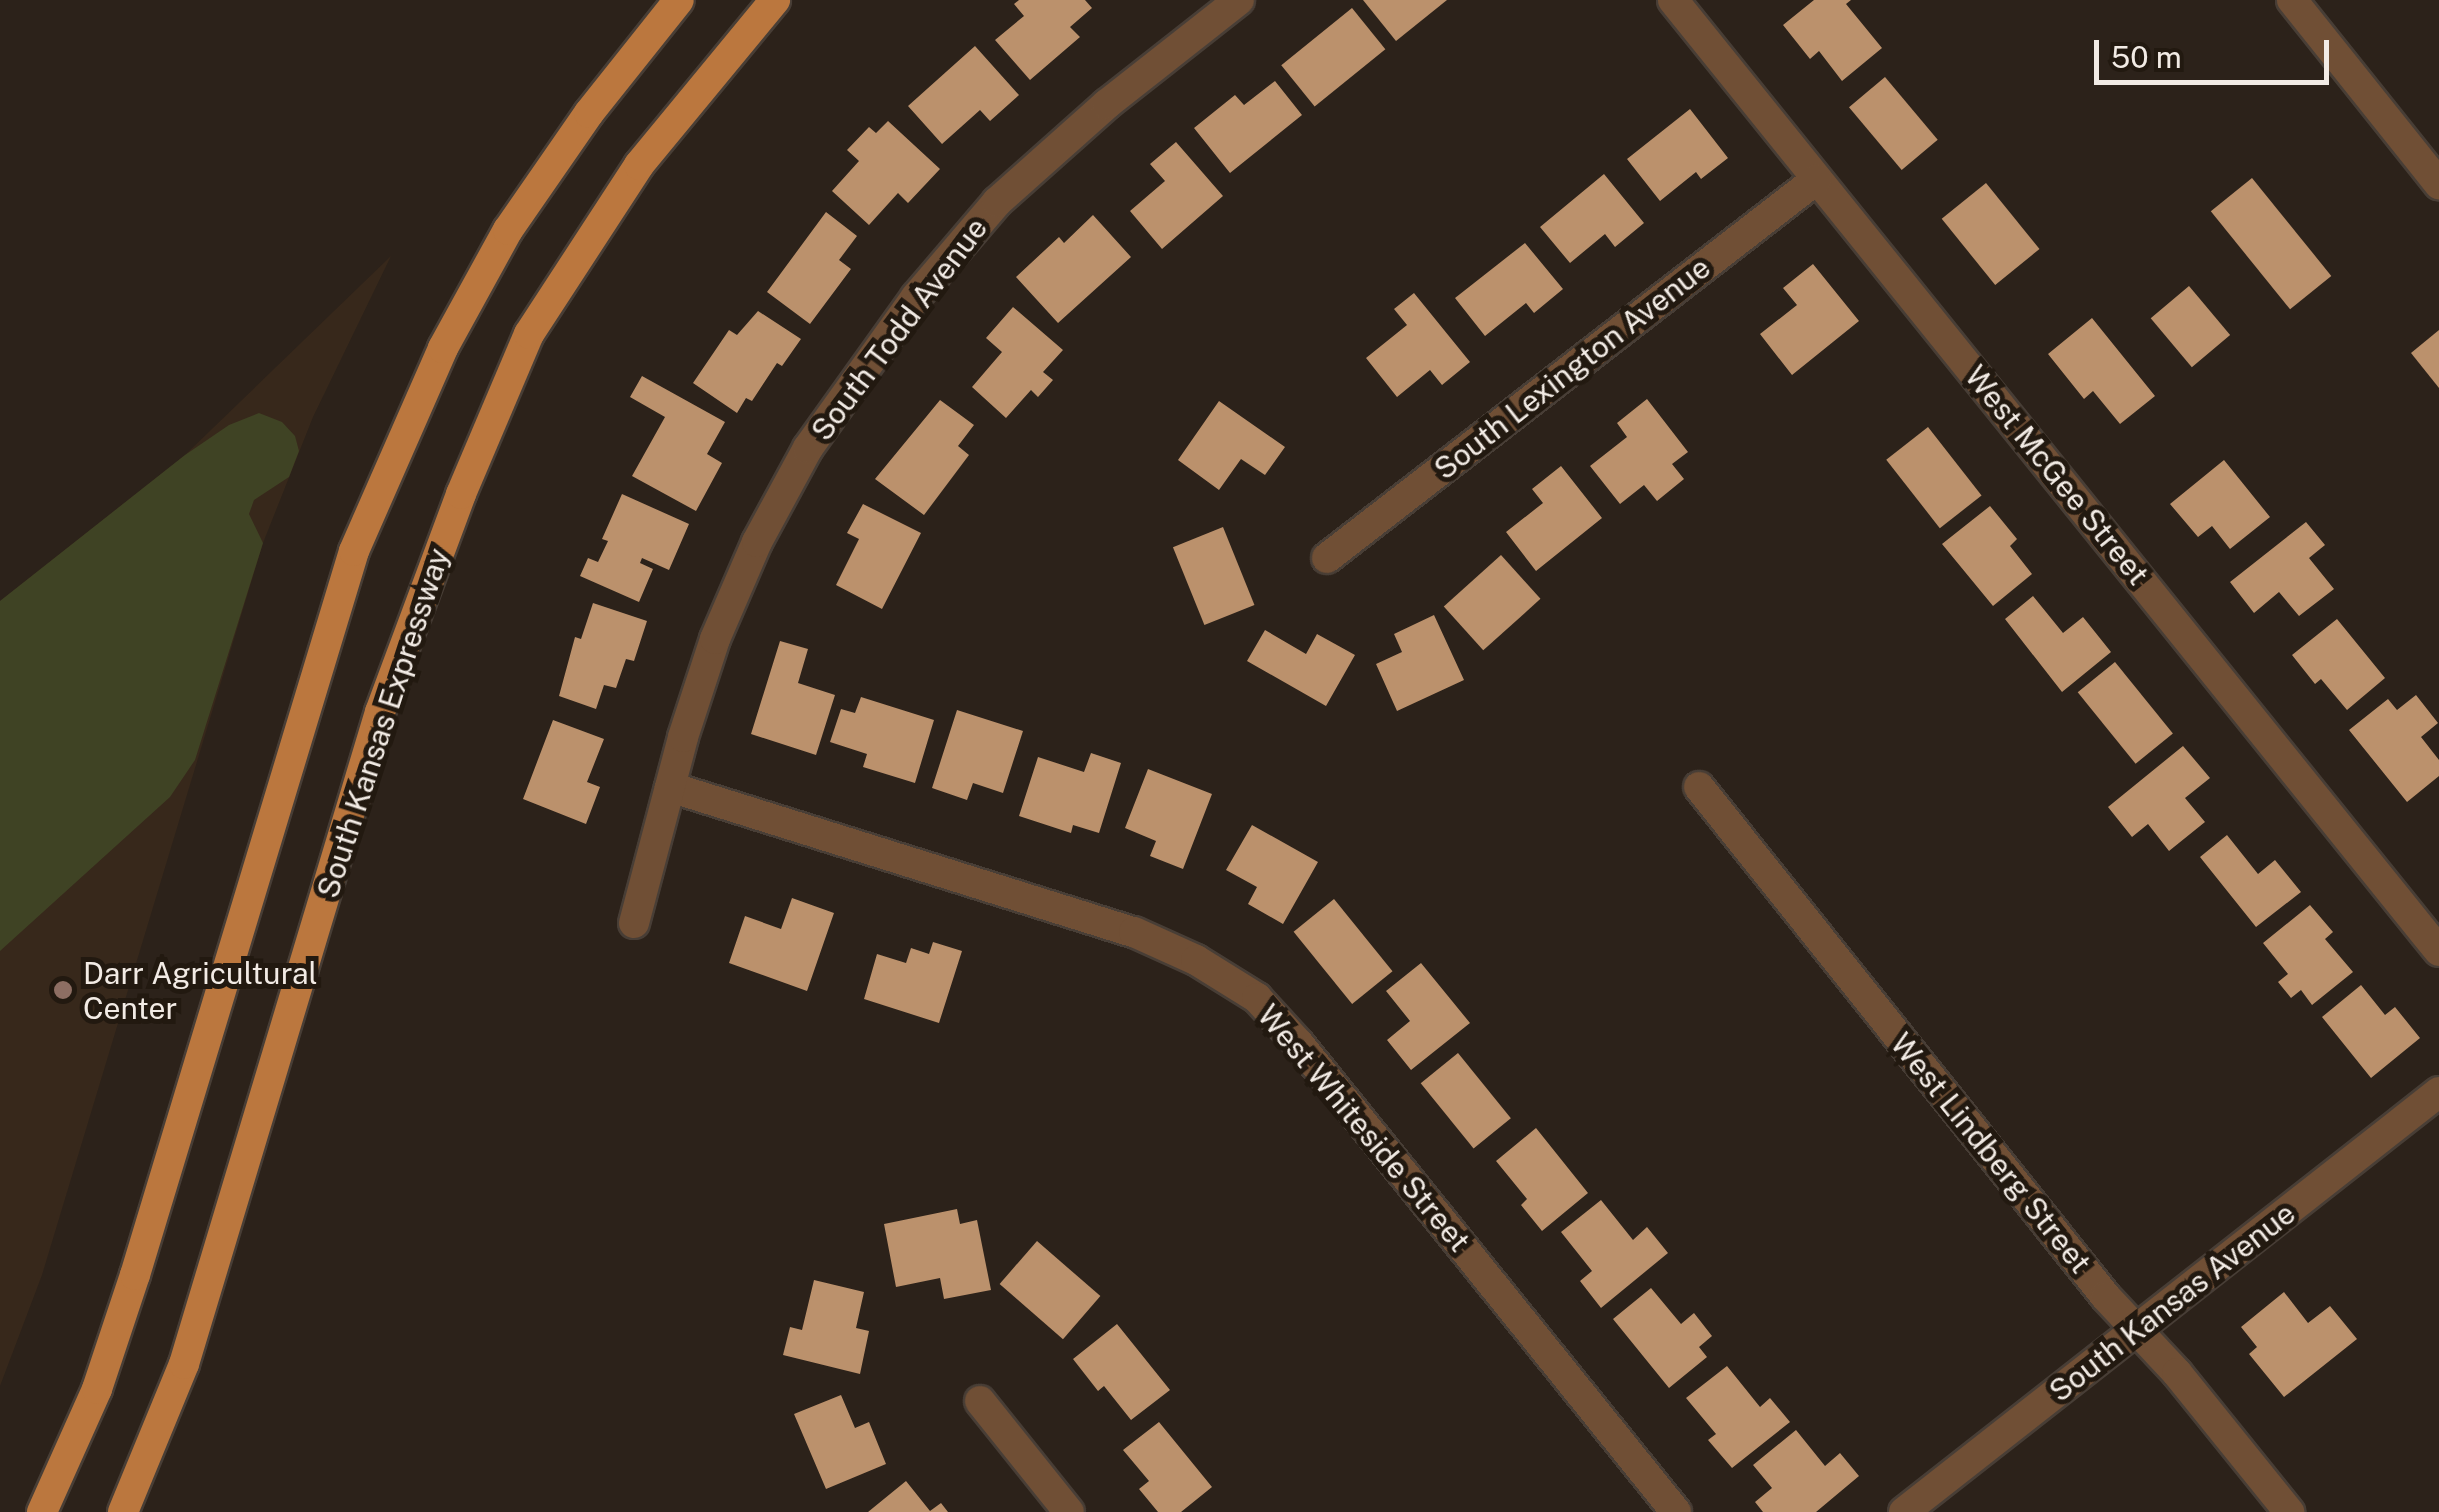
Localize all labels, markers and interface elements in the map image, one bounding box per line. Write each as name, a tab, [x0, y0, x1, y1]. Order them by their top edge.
scale bar	[2099, 20, 2334, 82]
text: 50 m	[2111, 39, 2182, 75]
street label: South Todd Avenue	[804, 211, 994, 447]
street label: South Lexington Avenue	[1427, 249, 1717, 487]
street label: West McGee Street	[1958, 358, 2156, 592]
street label: South Kansas Expressway	[309, 544, 457, 902]
place label: Darr Agricultural Center	[83, 955, 318, 1026]
marker: Darr Agricultural Center	[52, 979, 74, 1001]
street label: West Whiteside Street	[1250, 997, 1478, 1259]
street label: West Lindberg Street	[1883, 1026, 2099, 1280]
street label: South Kansas Avenue	[2042, 1195, 2302, 1409]

